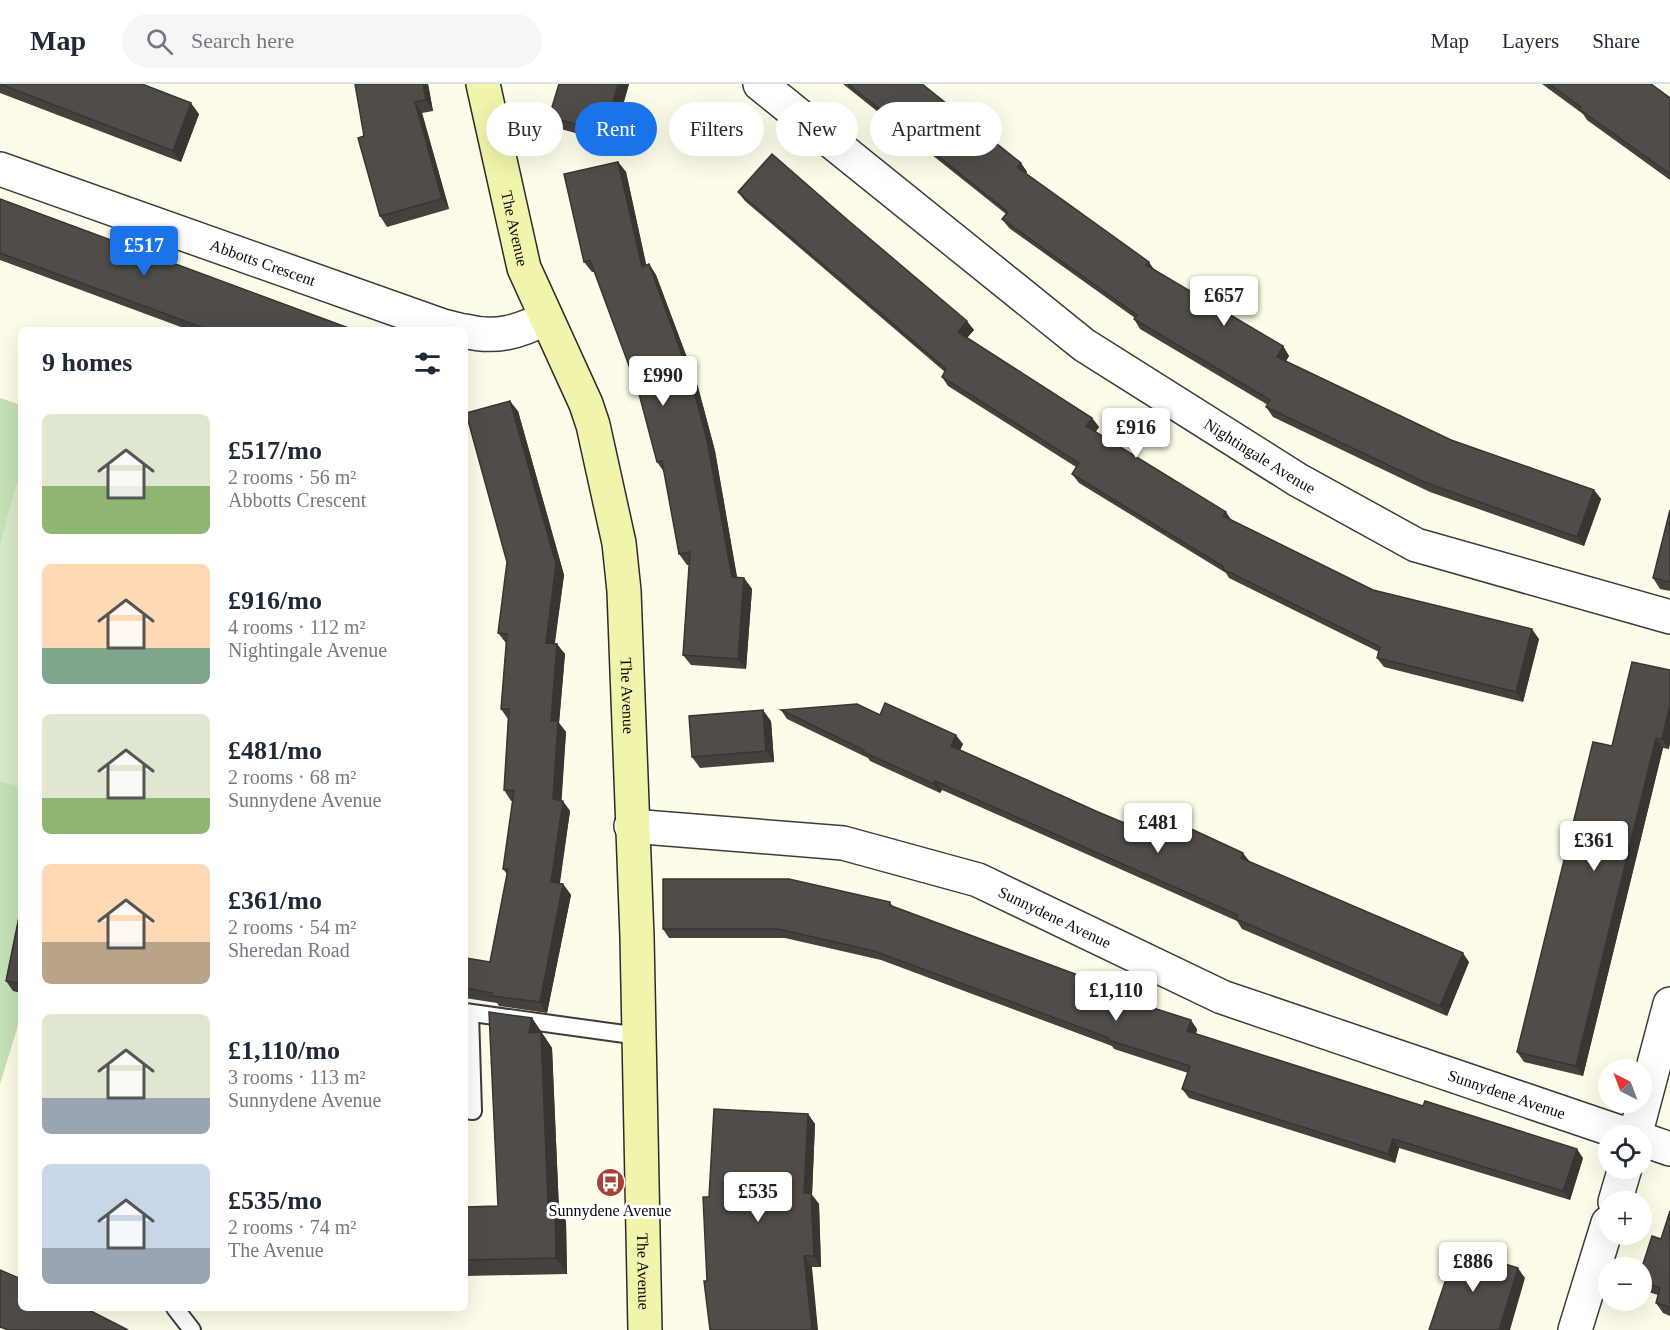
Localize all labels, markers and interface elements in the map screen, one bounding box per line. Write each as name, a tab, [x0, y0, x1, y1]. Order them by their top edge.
search box	[122, 14, 542, 68]
text: Map	[30, 25, 86, 56]
icon: search	[143, 25, 176, 58]
text: Search here	[191, 28, 294, 53]
text: Map	[1431, 29, 1469, 53]
text: Layers	[1502, 29, 1559, 53]
text: Share	[1592, 29, 1640, 53]
chip: Buy	[486, 102, 563, 156]
chip: Rent	[575, 102, 657, 156]
chip: Filters	[669, 102, 764, 156]
chip: New	[776, 102, 858, 156]
chip: Apartment	[870, 102, 1002, 156]
street label: The Avenue	[498, 189, 531, 268]
pin: £517	[108, 226, 180, 277]
text: £517	[124, 234, 164, 256]
street label: Abbotts Crescent	[208, 236, 318, 289]
pin: £657	[1188, 276, 1260, 327]
text: £657	[1204, 284, 1244, 306]
icon: filters	[411, 347, 444, 380]
text: 9 homes	[42, 348, 132, 377]
pin: £990	[627, 356, 699, 407]
text: £990	[643, 364, 683, 386]
pin: £916	[1100, 408, 1172, 459]
street label: Nightingale Avenue	[1201, 415, 1318, 497]
text: £916	[1116, 416, 1156, 438]
text: £517/mo	[228, 436, 322, 465]
icon: home	[90, 438, 162, 510]
text: 2 rooms · 56 m²	[228, 466, 356, 488]
text: Abbotts Crescent	[228, 489, 366, 511]
text: £916/mo	[228, 586, 322, 615]
icon: home	[90, 588, 162, 660]
text: 4 rooms · 112 m²	[228, 616, 365, 638]
text: Nightingale Avenue	[228, 639, 387, 661]
street label: The Avenue	[618, 657, 637, 734]
text: £481/mo	[228, 736, 322, 765]
icon: home	[90, 738, 162, 810]
text: 2 rooms · 68 m²	[228, 766, 356, 788]
text: Sunnydene Avenue	[228, 789, 382, 811]
pin: £481	[1122, 803, 1194, 854]
text: £481	[1138, 811, 1178, 833]
pin: £361	[1558, 821, 1630, 872]
text: £361	[1574, 829, 1614, 851]
street label: Sunnydene Avenue	[996, 883, 1114, 952]
text: £361/mo	[228, 886, 322, 915]
icon: home	[90, 888, 162, 960]
text: 2 rooms · 54 m²	[228, 916, 356, 938]
text: Sheredan Road	[228, 939, 350, 961]
pin: £1,110	[1067, 971, 1165, 1022]
text: £1,110	[1089, 979, 1143, 1001]
text: £1,110/mo	[228, 1036, 340, 1065]
icon: home	[90, 1038, 162, 1110]
north arrow	[1598, 1059, 1652, 1113]
map controls	[1598, 1059, 1652, 1311]
text: 3 rooms · 113 m²	[228, 1066, 365, 1088]
street label: Sunnydene Avenue	[1446, 1066, 1567, 1122]
text: Sunnydene Avenue	[228, 1089, 382, 1111]
button: locate	[1598, 1125, 1652, 1179]
bus stop icon: Sunnydene Avenue	[594, 1166, 626, 1198]
pin: £535	[722, 1172, 794, 1223]
text: £535	[738, 1180, 778, 1202]
text: £535/mo	[228, 1186, 322, 1215]
icon: home	[90, 1188, 162, 1260]
button: +	[1598, 1191, 1652, 1245]
place label: Sunnydene Avenue	[549, 1202, 671, 1220]
text: 2 rooms · 74 m²	[228, 1216, 356, 1238]
street label: The Avenue	[634, 1233, 653, 1310]
text: The Avenue	[228, 1239, 324, 1261]
pin: £886	[1437, 1242, 1509, 1293]
text: £886	[1453, 1250, 1493, 1272]
button: −	[1598, 1257, 1652, 1311]

